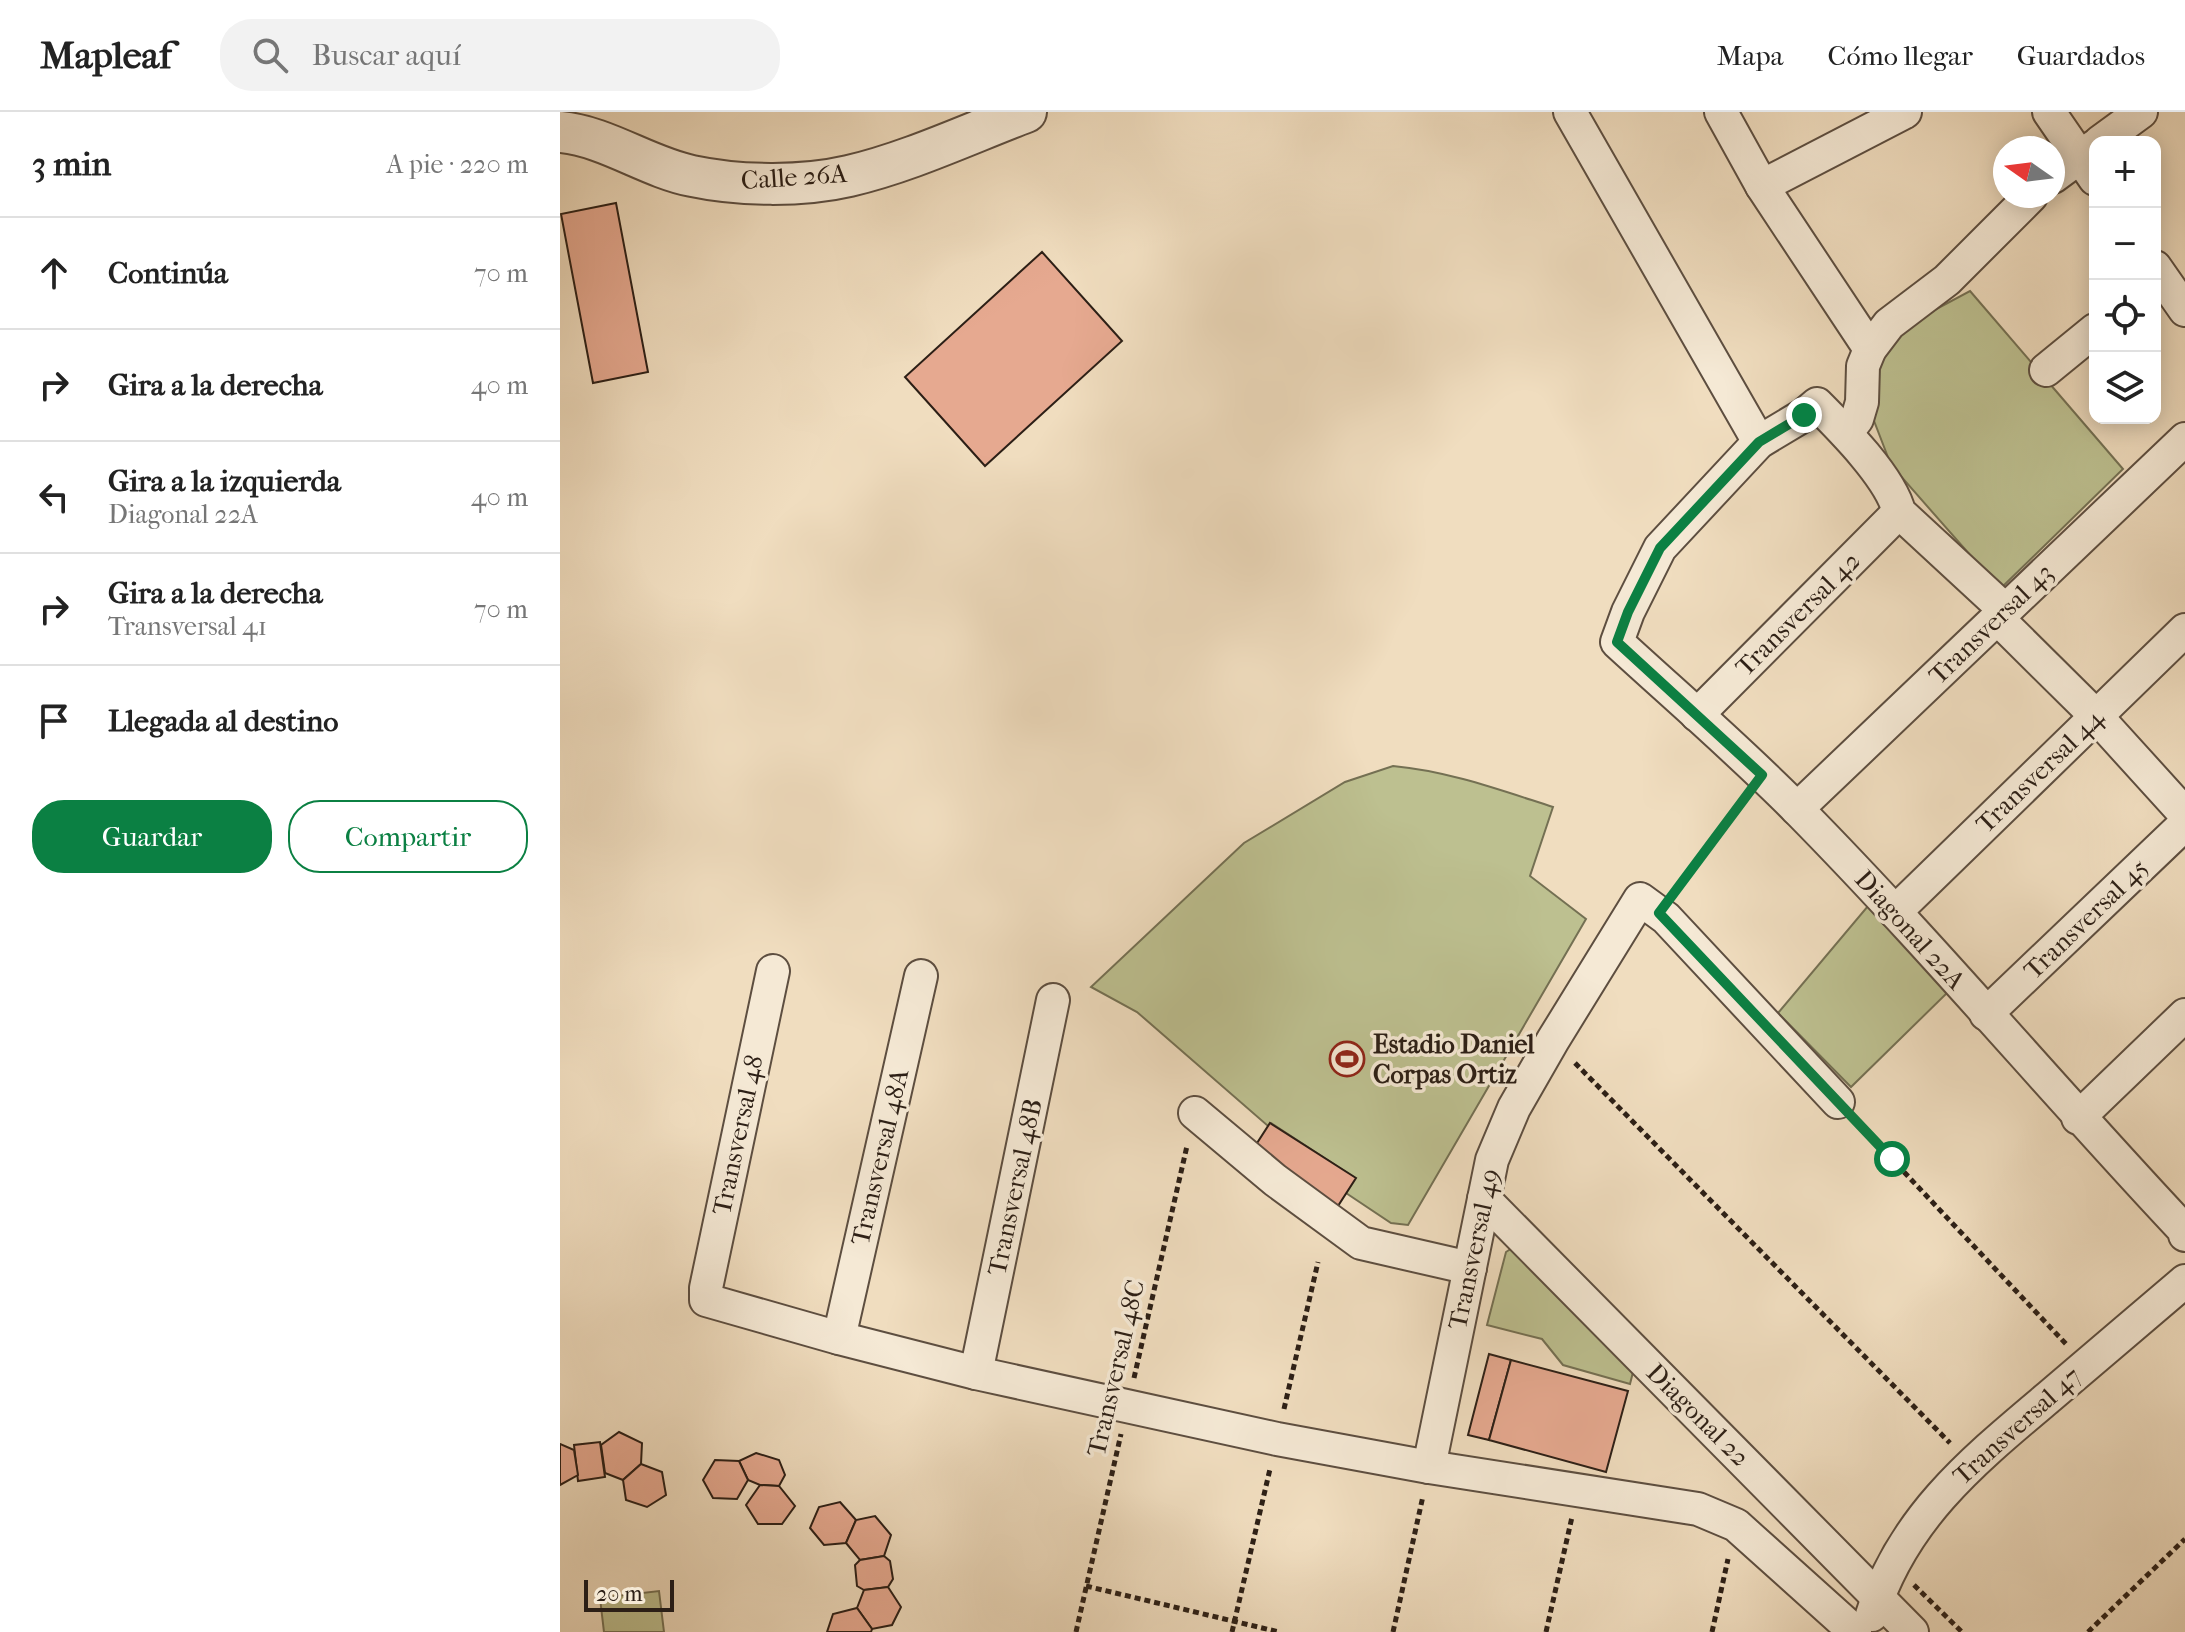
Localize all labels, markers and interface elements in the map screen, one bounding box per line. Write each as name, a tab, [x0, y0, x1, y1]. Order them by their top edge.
search box	[220, 19, 780, 91]
text: Mapleaf	[40, 33, 172, 78]
icon: search	[248, 33, 292, 77]
text: Buscar aquí	[312, 38, 461, 73]
text: Mapa	[1717, 39, 1784, 72]
text: Cómo llegar	[1828, 39, 1973, 72]
text: Guardados	[2017, 39, 2145, 72]
north arrow	[1993, 136, 2065, 208]
map controls	[2089, 136, 2161, 424]
button: +	[2089, 136, 2161, 208]
text: 3 min	[32, 144, 111, 184]
text: A pie · 220 m	[387, 149, 528, 180]
street label: Calle 26A	[740, 158, 849, 196]
button: −	[2089, 208, 2161, 280]
icon: ahead	[32, 251, 76, 295]
text: Continúa	[108, 256, 228, 291]
text: 70 m	[474, 258, 528, 289]
button: locate	[2089, 280, 2161, 352]
button: layers	[2089, 352, 2161, 424]
icon: right	[32, 363, 76, 407]
text: Gira a la derecha	[108, 368, 323, 403]
text: 40 m	[471, 370, 528, 401]
route end	[1786, 397, 1822, 433]
text: Gira a la izquierda	[108, 464, 341, 499]
icon: left	[32, 475, 76, 519]
text: 40 m	[471, 482, 528, 513]
text: Diagonal 22A	[108, 499, 258, 530]
street label: Transversal 42	[1729, 545, 1867, 683]
street label: Transversal 43	[1923, 557, 2059, 691]
text: Gira a la derecha	[108, 576, 323, 611]
icon: right	[32, 587, 76, 631]
text: 70 m	[474, 594, 528, 625]
text: Transversal 41	[108, 611, 267, 642]
icon: arrive	[32, 699, 76, 743]
street label: Transversal 44	[1970, 702, 2111, 840]
text: Llegada al destino	[108, 704, 338, 739]
button: Guardar	[32, 800, 272, 873]
button: Compartir	[288, 800, 528, 873]
street label: Transversal 45	[2018, 852, 2154, 986]
street label: Diagonal 22A	[1848, 864, 1972, 997]
place label: Estadio Daniel Corpas Ortiz	[1373, 1029, 1535, 1090]
sports icon: Estadio Daniel Corpas Ortiz	[1328, 1040, 1366, 1078]
street label: Transversal 48	[706, 1052, 770, 1218]
street label: Transversal 48A	[845, 1065, 916, 1248]
street label: Transversal 48B	[981, 1096, 1049, 1278]
route start	[1874, 1141, 1910, 1177]
street label: Transversal 49	[1442, 1166, 1506, 1332]
street label: Transversal 48C	[1081, 1277, 1151, 1459]
street label: Diagonal 22	[1640, 1357, 1756, 1473]
street label: Transversal 47	[1947, 1360, 2087, 1492]
scale bar	[584, 1576, 674, 1612]
text: 20 m	[596, 1581, 642, 1607]

